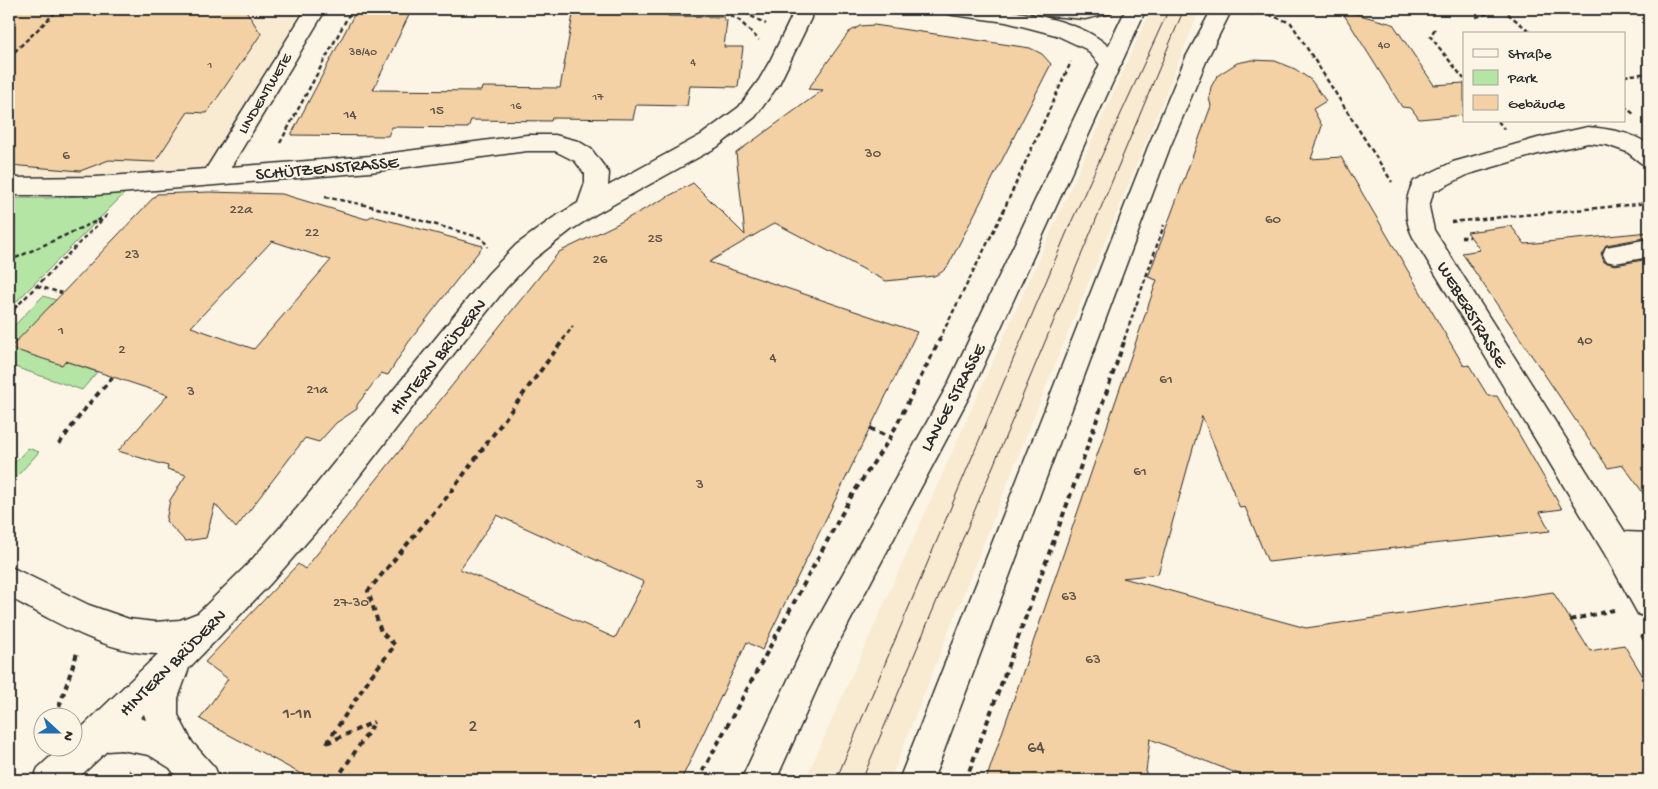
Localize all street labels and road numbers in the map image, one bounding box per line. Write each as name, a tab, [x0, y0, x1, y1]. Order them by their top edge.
street label: LINDENTWETE	[235, 50, 297, 138]
street label: SCHÜTZENSTRASSE	[255, 153, 400, 186]
street label: WEBERSTRASSE	[1431, 259, 1511, 373]
street label: HINTERN BRÜDERN	[386, 295, 492, 420]
street label: LANGE STRASSE	[917, 340, 992, 456]
street label: HINTERN BRÜDERN	[116, 606, 232, 722]

